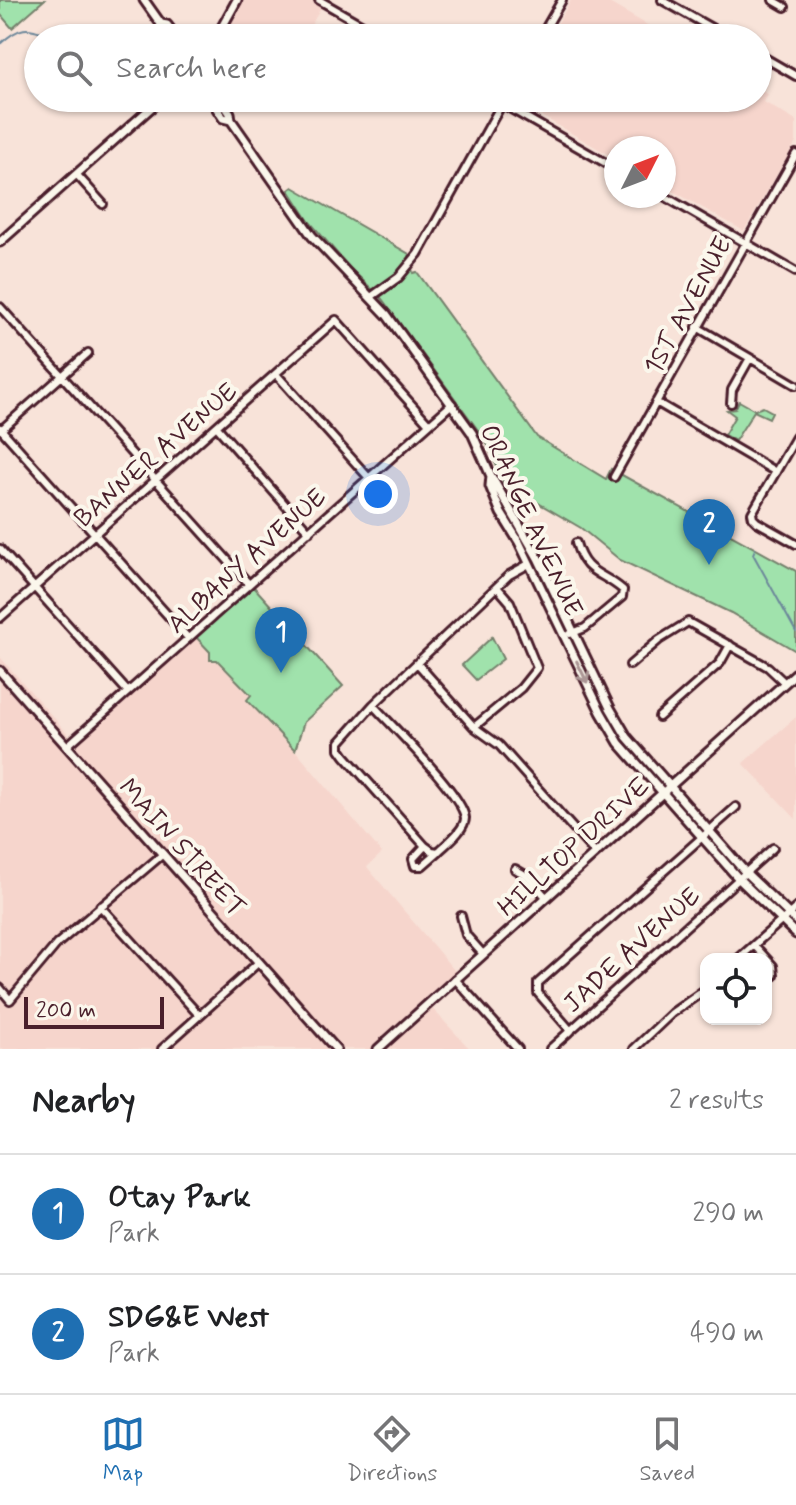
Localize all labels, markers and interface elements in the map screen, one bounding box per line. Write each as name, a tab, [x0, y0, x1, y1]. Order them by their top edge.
search box	[24, 24, 772, 112]
icon: search	[52, 46, 96, 90]
text: Search here	[116, 49, 267, 88]
north arrow	[604, 136, 676, 208]
street label: 1ST AVENUE	[637, 231, 741, 381]
street label: BANNER AVENUE	[68, 375, 245, 536]
street label: ORANGE AVENUE	[471, 419, 590, 622]
your location	[358, 474, 398, 514]
street label: ALBANY AVENUE	[161, 481, 334, 642]
pin: 2	[683, 499, 735, 565]
pin: 1	[255, 607, 307, 673]
one-way arrow	[575, 660, 590, 683]
street label: HILLTOP DRIVE	[491, 770, 658, 925]
street label: MAIN STREET	[110, 772, 253, 925]
street label: JADE AVENUE	[557, 880, 708, 1021]
map controls	[700, 953, 772, 1025]
button: locate	[700, 953, 772, 1025]
scale bar	[24, 993, 164, 1029]
text: 200 m	[36, 997, 96, 1025]
text: Nearby	[32, 1079, 136, 1124]
text: 2 results	[669, 1084, 764, 1118]
text: Otay Park	[108, 1178, 251, 1217]
text: 1	[52, 1197, 64, 1231]
text: 290 m	[692, 1197, 764, 1231]
text: Park	[108, 1217, 160, 1251]
text: SDG&E West	[108, 1298, 269, 1337]
text: 2	[52, 1317, 64, 1351]
text: 490 m	[690, 1317, 764, 1351]
text: Park	[108, 1337, 160, 1371]
tab: Map	[101, 1412, 145, 1488]
tab: Directions	[347, 1412, 437, 1488]
tab: Saved	[639, 1412, 695, 1488]

